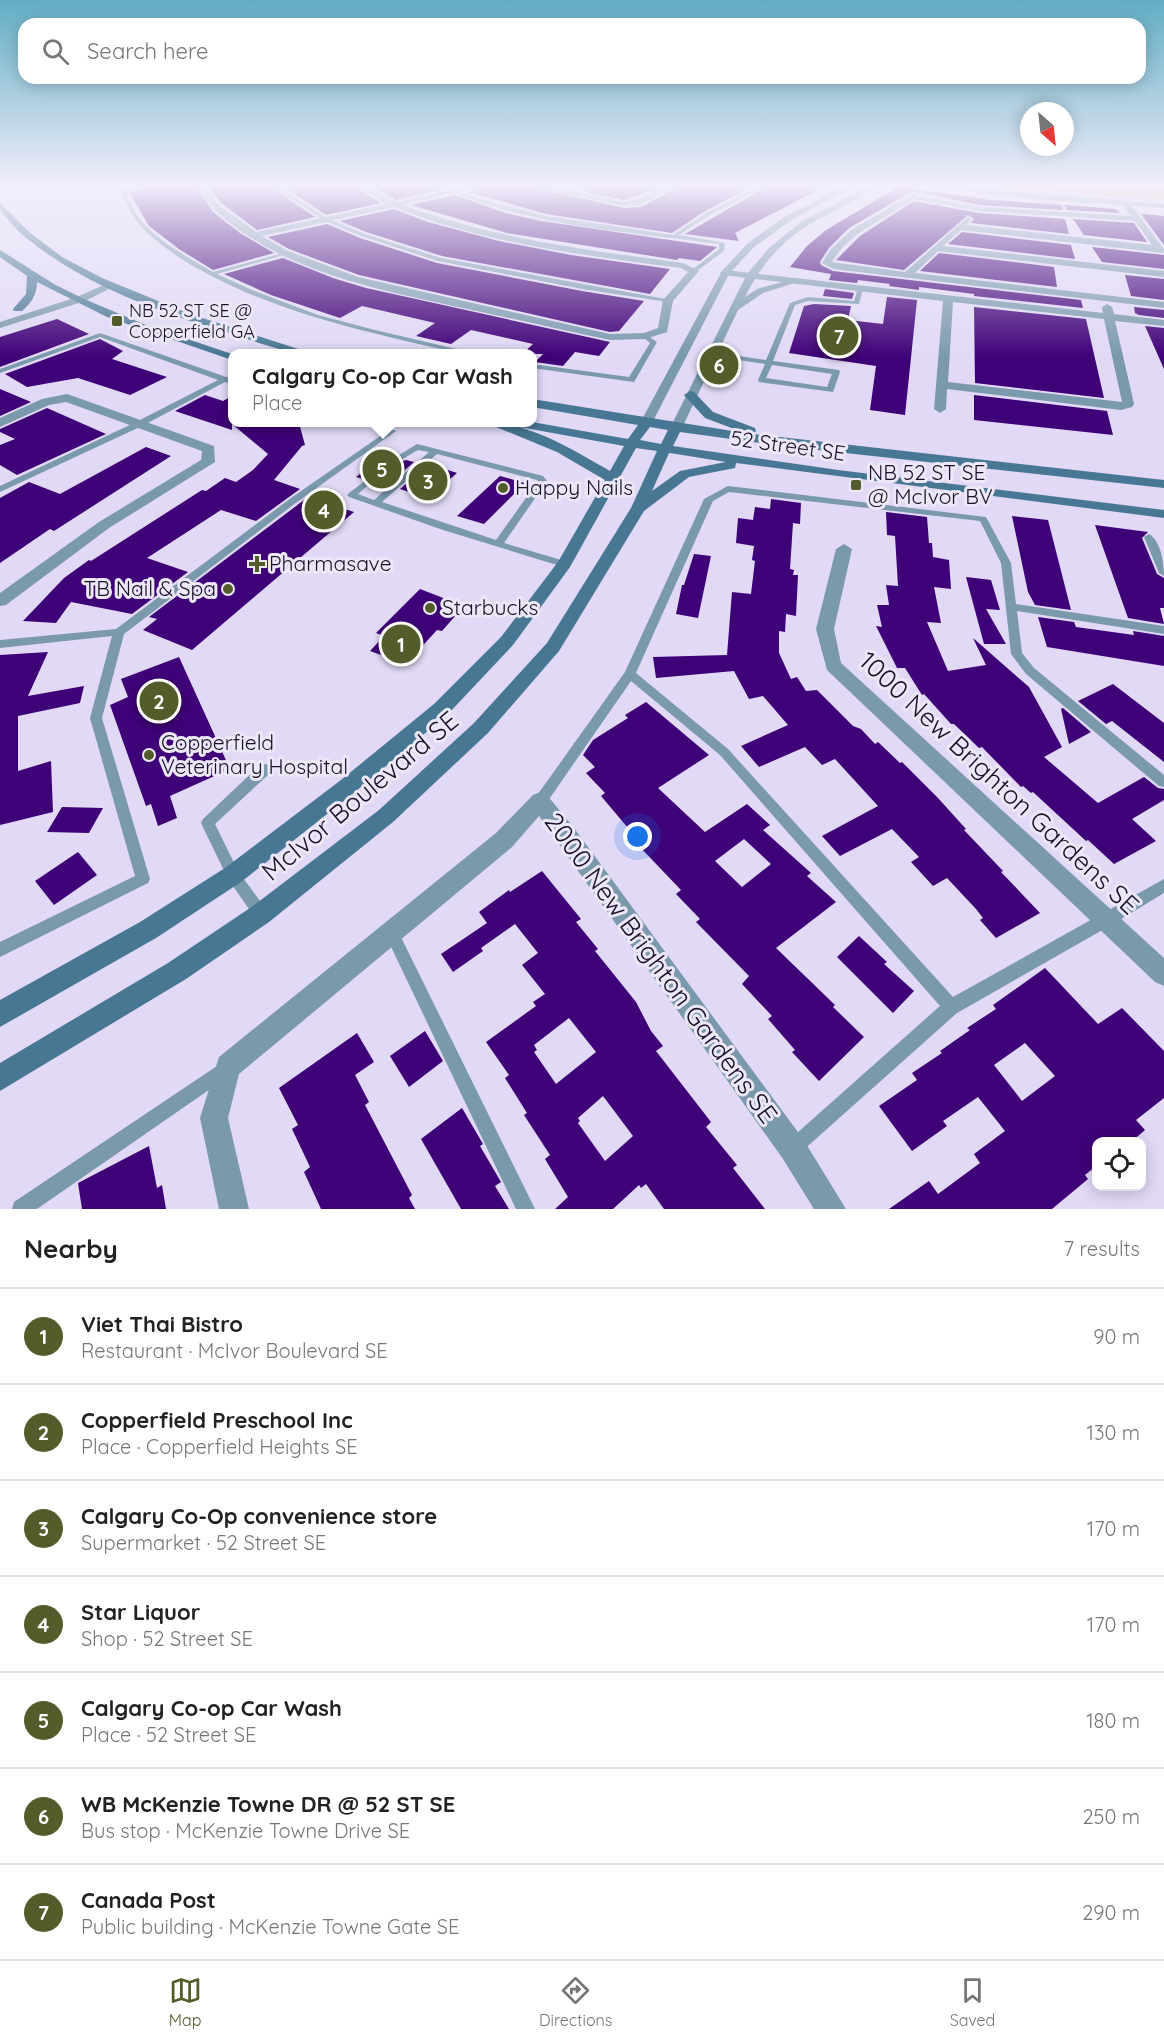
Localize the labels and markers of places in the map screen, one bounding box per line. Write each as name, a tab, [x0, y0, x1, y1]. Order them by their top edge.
place label: NB 52 ST SE @ Copperfield GA	[129, 299, 255, 343]
marker: NB 52 ST SE @ Copperfield GA	[110, 314, 124, 328]
pin: 7	[820, 314, 858, 358]
pin: 6	[700, 342, 738, 388]
pin: 5	[362, 446, 401, 492]
pin: 3	[408, 458, 448, 504]
place label: NB 52 ST SE @ McIvor BV	[868, 459, 993, 509]
place label: Happy Nails	[515, 474, 633, 500]
marker: NB 52 ST SE @ McIvor BV	[849, 478, 863, 492]
marker: Happy Nails	[496, 481, 510, 495]
pin: 4	[304, 488, 344, 532]
place label: Pharmasave	[269, 550, 392, 576]
marker: Pharmasave	[250, 557, 264, 571]
place label: TB Nail & Spa	[84, 575, 216, 601]
marker: TB Nail & Spa	[221, 582, 235, 596]
place label: Starbucks	[442, 594, 538, 620]
marker: Starbucks	[423, 601, 437, 615]
pin: 1	[382, 622, 420, 666]
pin: 2	[140, 678, 178, 724]
place label: Copperfield Veterinary Hospital	[161, 729, 348, 779]
marker: Copperfield Veterinary Hospital	[142, 748, 156, 762]

